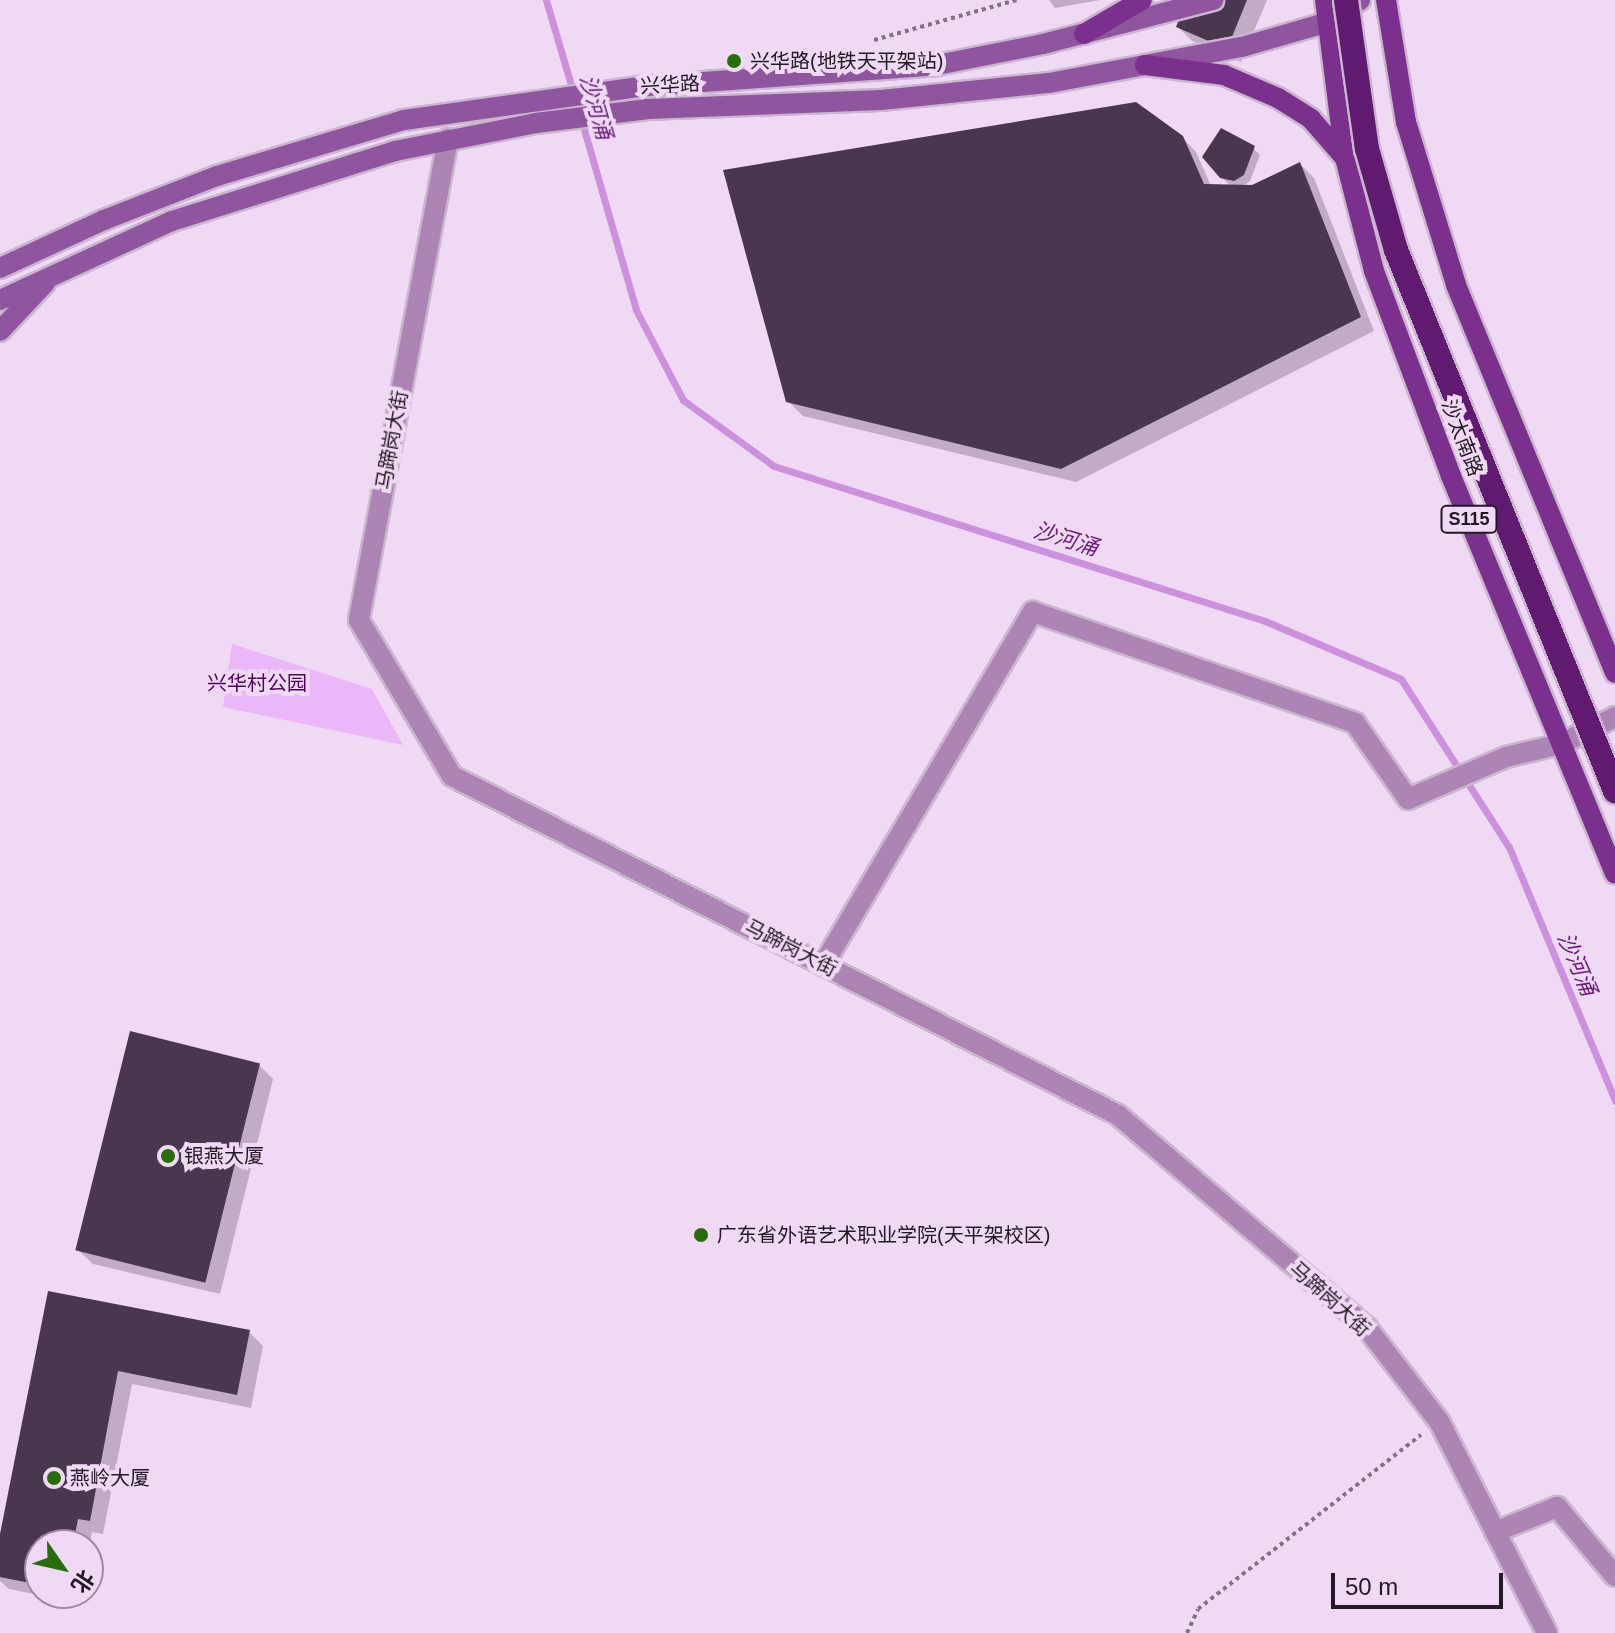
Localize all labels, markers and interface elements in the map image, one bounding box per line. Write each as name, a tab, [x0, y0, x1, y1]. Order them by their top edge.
place label: 兴华路(地铁天平架站)	[750, 49, 943, 73]
marker: 兴华路(地铁天平架站)	[725, 52, 743, 70]
street label: 兴华路	[639, 71, 701, 99]
water label: 沙河涌	[574, 72, 618, 142]
street label: 马蹄岗大街	[371, 389, 413, 491]
street label: 沙太南路	[1436, 396, 1488, 480]
road number: S115	[1439, 505, 1499, 533]
water label: 沙河涌	[1031, 517, 1101, 561]
park label: 兴华村公园	[207, 671, 307, 695]
street label: 马蹄岗大街	[741, 915, 841, 981]
water label: 沙河涌	[1552, 928, 1602, 1000]
place label: 银燕大厦	[184, 1144, 264, 1168]
marker: 银燕大厦	[159, 1147, 177, 1165]
place label: 广东省外语艺术职业学院(天平架校区)	[717, 1223, 1050, 1247]
marker: 广东省外语艺术职业学院(天平架校区)	[692, 1226, 710, 1244]
street label: 马蹄岗大街	[1285, 1257, 1375, 1341]
place label: 燕岭大厦	[70, 1466, 150, 1490]
marker: 燕岭大厦	[45, 1469, 63, 1487]
north arrow	[24, 1529, 104, 1609]
scale bar	[1335, 1557, 1507, 1607]
text: 北	[66, 1565, 99, 1598]
text: 50 m	[1345, 1573, 1398, 1600]

